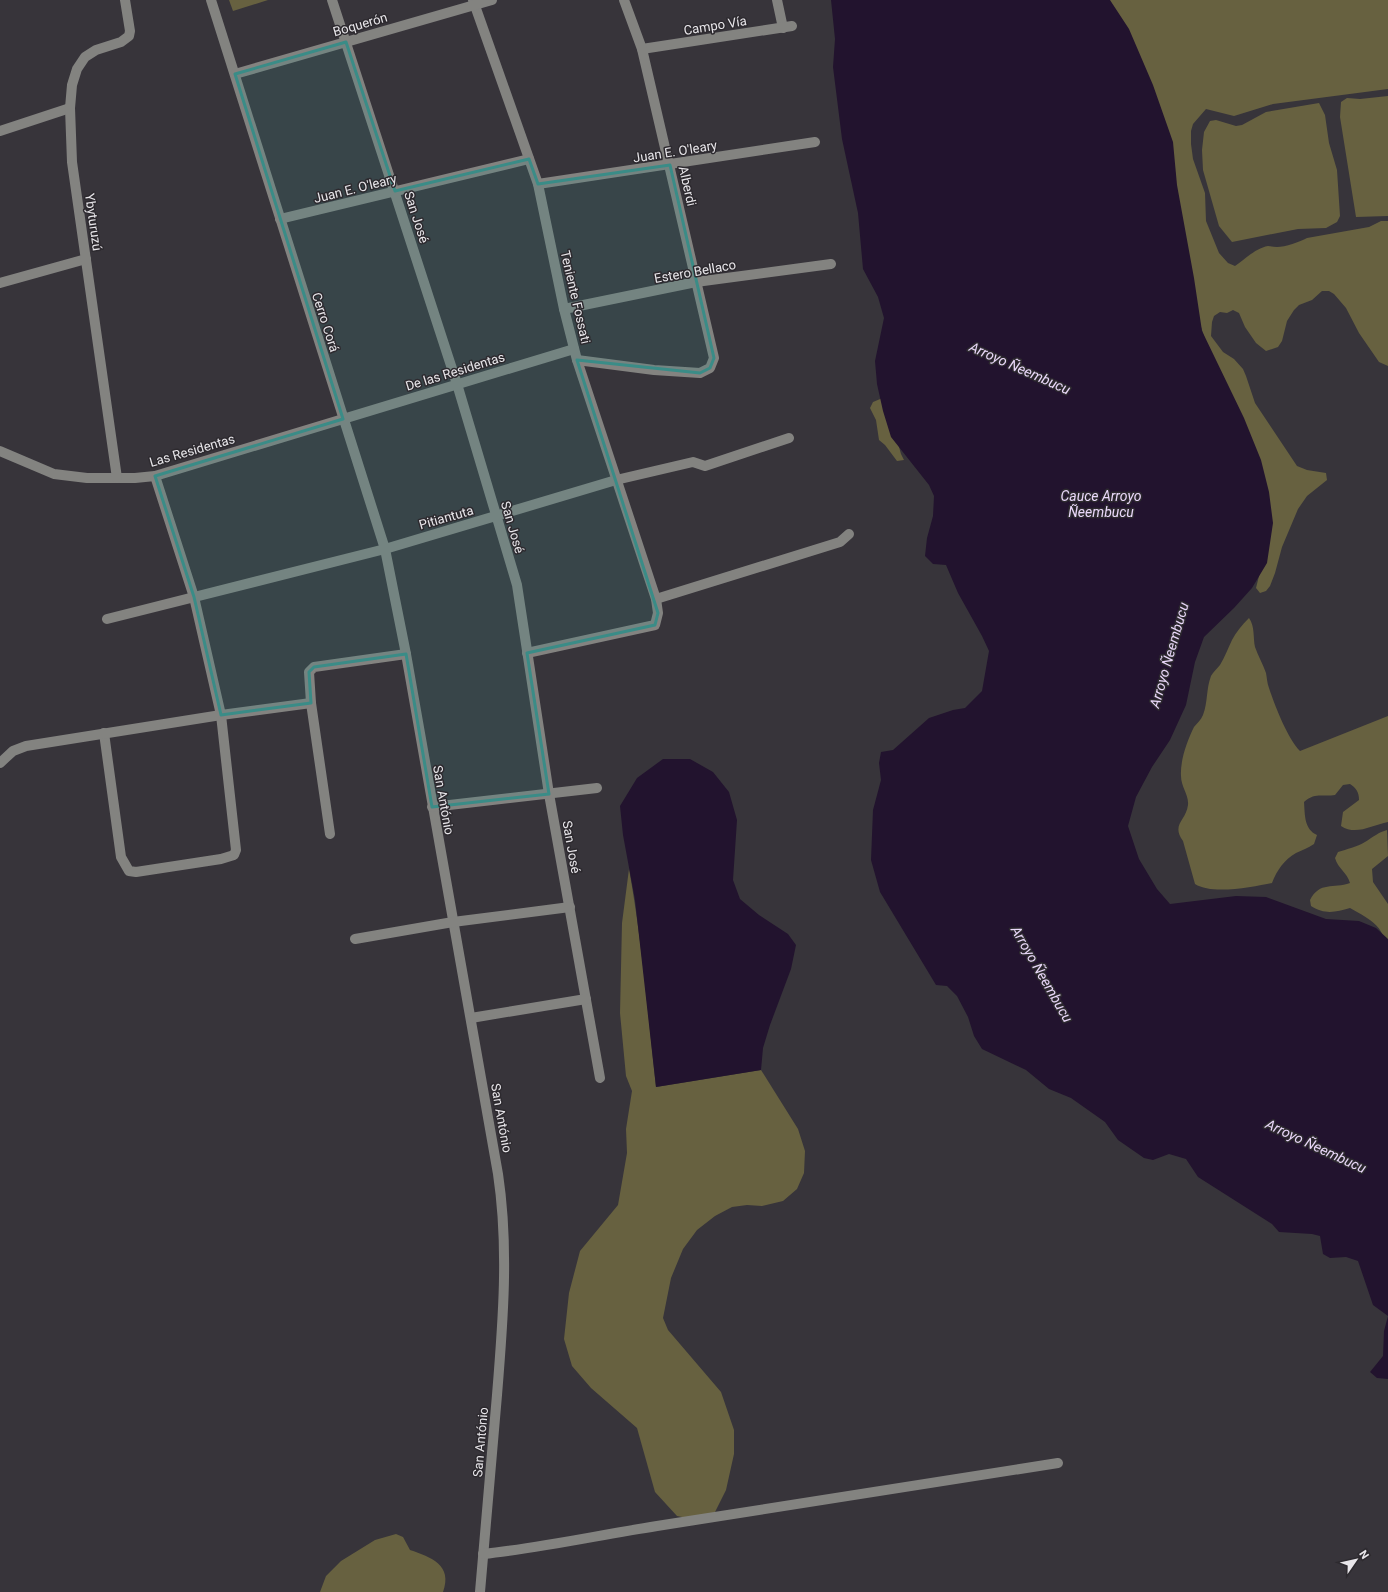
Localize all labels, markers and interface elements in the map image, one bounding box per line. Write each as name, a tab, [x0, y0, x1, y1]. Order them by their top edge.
street label: Boquerón	[331, 10, 389, 39]
street label: Campo Vía	[683, 13, 748, 38]
street label: Juan E. O'leary	[632, 137, 718, 166]
street label: Alberdi	[676, 165, 699, 208]
street label: Juan E. O'leary	[312, 171, 398, 206]
street label: San José	[401, 189, 432, 245]
street label: Ybyturuzú	[82, 192, 105, 252]
street label: Teniente Fossati	[557, 249, 594, 345]
street label: Estero Bellaco	[653, 257, 737, 286]
street label: Cerro Corá	[309, 290, 342, 354]
water label: Arroyo Ñeembucu	[966, 337, 1074, 398]
street label: De las Residentas	[404, 349, 507, 394]
street label: Las Residentas	[148, 431, 237, 470]
water label: Cauce Arroyo Ñeembucu	[1060, 488, 1142, 520]
street label: San José	[498, 499, 527, 555]
street label: Pitiantuta	[417, 503, 475, 532]
water label: Arroyo Ñeembucu	[1145, 600, 1192, 710]
street label: San António	[430, 764, 457, 836]
street label: San José	[559, 819, 584, 875]
water label: Arroyo Ñeembucu	[1007, 922, 1077, 1026]
street label: San António	[488, 1082, 515, 1154]
water label: Arroyo Ñeembucu	[1262, 1114, 1370, 1176]
street label: San António	[470, 1406, 491, 1478]
north arrow	[1336, 1540, 1376, 1580]
text: N	[1356, 1548, 1372, 1562]

